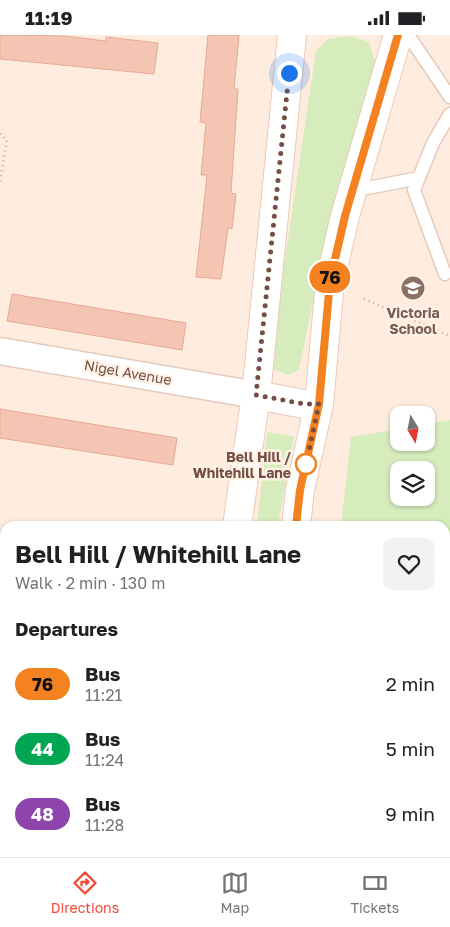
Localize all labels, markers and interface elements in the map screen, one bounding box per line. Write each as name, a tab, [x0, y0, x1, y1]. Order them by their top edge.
text: 11:19	[25, 6, 73, 29]
your location	[277, 61, 302, 86]
line badge: 76	[308, 261, 352, 293]
text: 76	[319, 266, 341, 288]
school or university icon: Victoria School	[400, 275, 426, 301]
place label: Victoria School	[386, 304, 440, 337]
street label: Nigel Avenue	[83, 356, 173, 388]
north arrow	[390, 406, 435, 451]
map controls	[390, 406, 435, 506]
place label: Bell Hill / Whitehill Lane	[193, 448, 291, 481]
marker: Bell Hill / Whitehill Lane	[295, 453, 317, 475]
button: layers	[390, 461, 435, 506]
button: heart	[383, 538, 435, 590]
text: Bell Hill / Whitehill Lane	[15, 539, 301, 568]
text: Walk · 2 min · 130 m	[15, 573, 165, 593]
text: Departures	[15, 617, 118, 640]
text: Bus	[85, 662, 120, 685]
text: 2 min	[386, 672, 435, 695]
text: 76	[32, 673, 53, 695]
text: 11:21	[85, 685, 122, 705]
text: Bus	[85, 727, 120, 750]
text: 5 min	[386, 737, 435, 760]
text: 44	[31, 738, 54, 760]
text: 11:24	[85, 750, 124, 770]
text: Bus	[85, 792, 120, 815]
text: 9 min	[385, 802, 435, 825]
text: 48	[31, 803, 54, 825]
text: 11:28	[85, 815, 124, 835]
tab: Directions	[51, 869, 119, 916]
tab: Map	[220, 869, 249, 916]
tab: Tickets	[350, 869, 399, 916]

